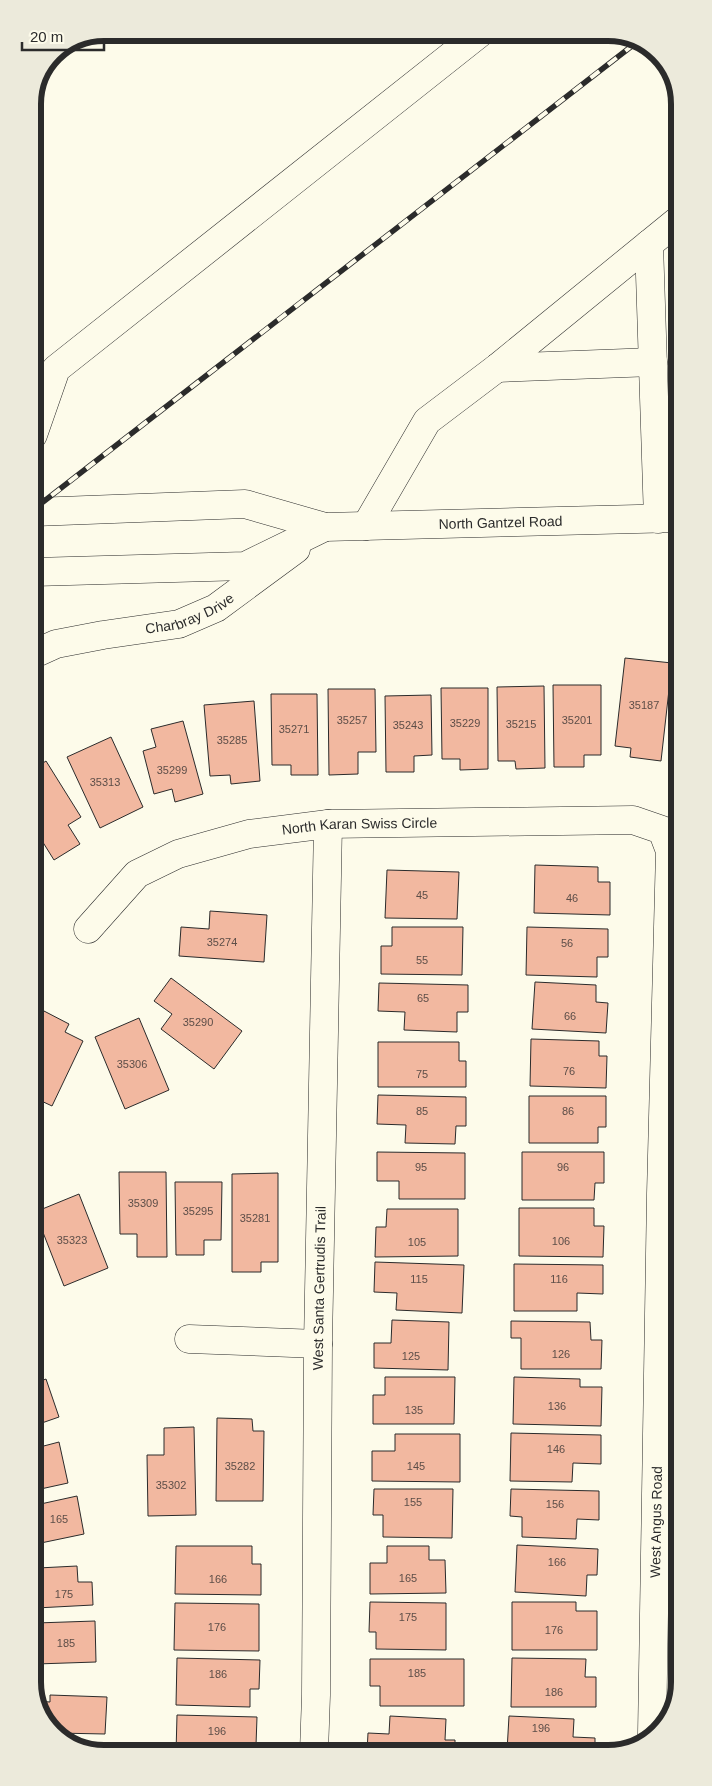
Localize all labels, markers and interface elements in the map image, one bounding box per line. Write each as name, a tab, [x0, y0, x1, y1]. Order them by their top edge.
scale bar	[22, 20, 105, 52]
text: 20 m	[30, 28, 63, 45]
street label: North Gantzel Road	[438, 513, 563, 532]
street label: Charbray Drive	[144, 590, 237, 637]
house number: 35187	[629, 699, 659, 711]
house number: 35257	[337, 714, 367, 726]
house number: 35201	[562, 714, 592, 726]
house number: 35229	[450, 717, 480, 729]
house number: 35215	[506, 718, 536, 730]
house number: 35243	[393, 719, 423, 731]
house number: 35271	[279, 723, 309, 735]
house number: 35285	[217, 734, 247, 746]
house number: 35299	[157, 764, 187, 776]
house number: 35313	[90, 776, 120, 788]
street label: North Karan Swiss Circle	[281, 815, 438, 838]
house number: 45	[416, 889, 428, 901]
house number: 46	[566, 892, 578, 904]
house number: 35274	[207, 936, 237, 948]
house number: 56	[561, 937, 573, 949]
house number: 55	[416, 954, 428, 966]
house number: 65	[417, 992, 429, 1004]
house number: 66	[564, 1010, 576, 1022]
house number: 35290	[183, 1016, 213, 1028]
house number: 35306	[117, 1058, 147, 1070]
house number: 76	[563, 1065, 575, 1077]
house number: 75	[416, 1068, 428, 1080]
house number: 85	[416, 1105, 428, 1117]
house number: 86	[562, 1105, 574, 1117]
house number: 95	[415, 1161, 427, 1173]
house number: 96	[557, 1161, 569, 1173]
house number: 35309	[128, 1197, 158, 1209]
house number: 35295	[183, 1205, 213, 1217]
street label: West Santa Gertrudis Trail	[310, 1206, 329, 1370]
house number: 35281	[240, 1212, 270, 1224]
house number: 35323	[57, 1234, 87, 1246]
house number: 106	[552, 1235, 570, 1247]
house number: 105	[408, 1236, 426, 1248]
house number: 115	[410, 1273, 428, 1285]
house number: 116	[550, 1273, 568, 1285]
house number: 126	[552, 1348, 570, 1360]
house number: 125	[402, 1350, 420, 1362]
house number: 136	[548, 1400, 566, 1412]
house number: 135	[405, 1404, 423, 1416]
house number: 146	[547, 1443, 565, 1455]
house number: 35282	[225, 1460, 255, 1472]
house number: 145	[407, 1460, 425, 1472]
street label: West Angus Road	[647, 1466, 665, 1578]
house number: 35302	[156, 1479, 186, 1491]
house number: 155	[404, 1496, 422, 1508]
house number: 156	[546, 1498, 564, 1510]
house number: 165	[50, 1513, 68, 1525]
house number: 166	[548, 1556, 566, 1568]
house number: 165	[399, 1572, 417, 1584]
house number: 166	[209, 1573, 227, 1585]
house number: 175	[55, 1588, 73, 1600]
house number: 175	[399, 1611, 417, 1623]
house number: 176	[208, 1621, 226, 1633]
house number: 176	[545, 1624, 563, 1636]
house number: 185	[57, 1637, 75, 1649]
house number: 185	[408, 1667, 426, 1679]
house number: 186	[209, 1668, 227, 1680]
house number: 186	[545, 1686, 563, 1698]
house number: 196	[532, 1722, 550, 1734]
house number: 196	[208, 1725, 226, 1737]

